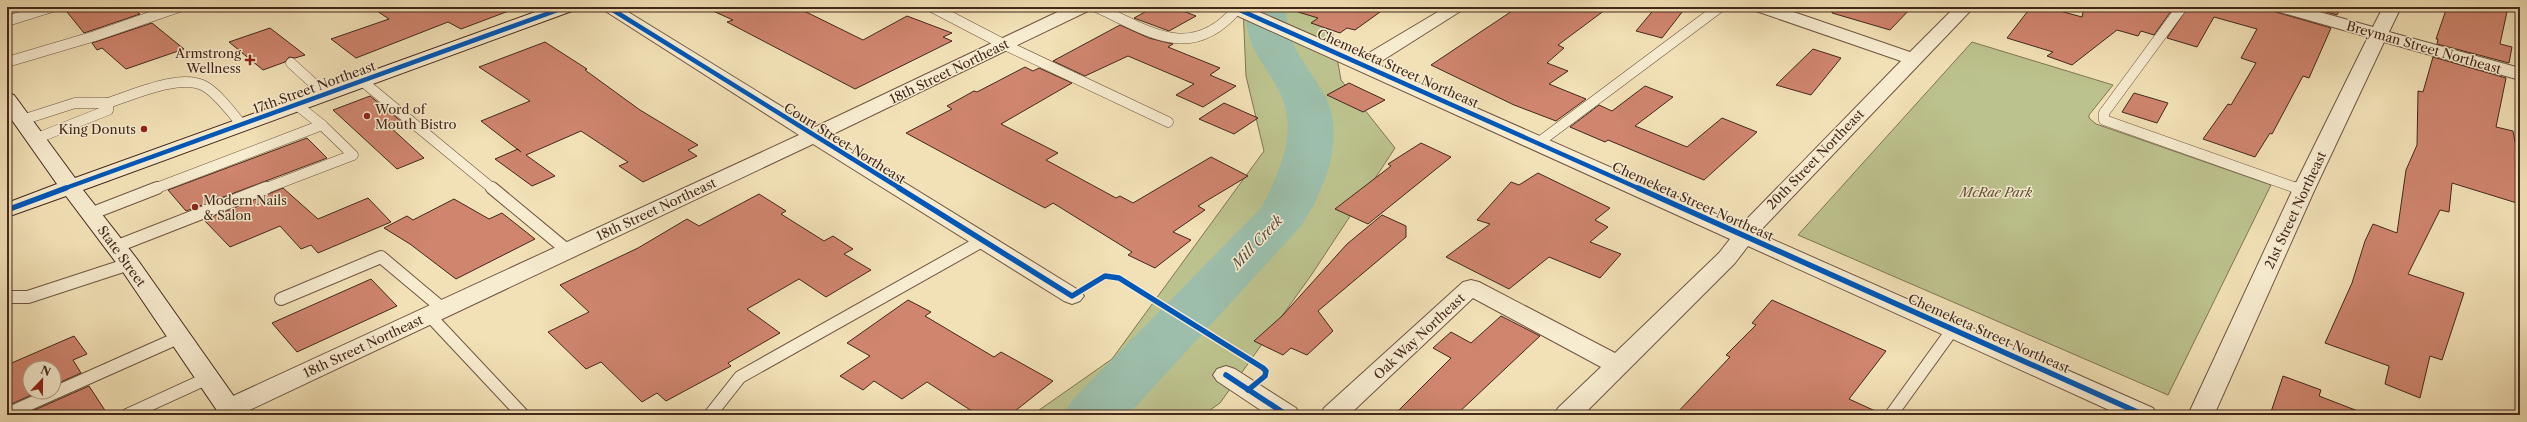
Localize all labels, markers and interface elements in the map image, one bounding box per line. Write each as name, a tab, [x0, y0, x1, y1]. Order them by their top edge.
street label: Breyman Street Northeast	[2345, 17, 2504, 77]
street label: Chemeketa Street Northeast	[1315, 25, 1482, 111]
street label: 18th Street Northeast	[887, 35, 1012, 107]
place label: Armstrong Wellness	[174, 45, 241, 76]
marker: Armstrong Wellness	[244, 54, 256, 66]
street label: 17th Street Northeast	[251, 57, 378, 117]
street label: Court Street Northeast	[781, 99, 909, 187]
place label: Word of Mouth Bistro	[374, 101, 456, 132]
street label: 20th Street Northeast	[1763, 105, 1867, 212]
marker: Word of Mouth Bistro	[362, 111, 372, 121]
place label: King Donuts	[59, 121, 136, 137]
marker: King Donuts	[139, 124, 149, 134]
street label: 21st Street Northeast	[2261, 148, 2329, 271]
street label: Chemeketa Street Northeast	[1610, 158, 1777, 244]
street label: 18th Street Northeast	[593, 174, 719, 244]
park label: McRae Park	[1958, 184, 2032, 200]
place label: Modern Nails & Salon	[203, 192, 287, 223]
marker: Modern Nails & Salon	[190, 202, 200, 212]
water label: Mill Creek	[1226, 211, 1287, 274]
street label: State Street	[95, 222, 150, 290]
street label: Oak Way Northeast	[1370, 289, 1468, 382]
street label: Chemeketa Street Northeast	[1906, 290, 2073, 376]
street label: 18th Street Northeast	[300, 311, 426, 381]
north arrow	[22, 360, 62, 400]
text: N	[39, 362, 53, 379]

